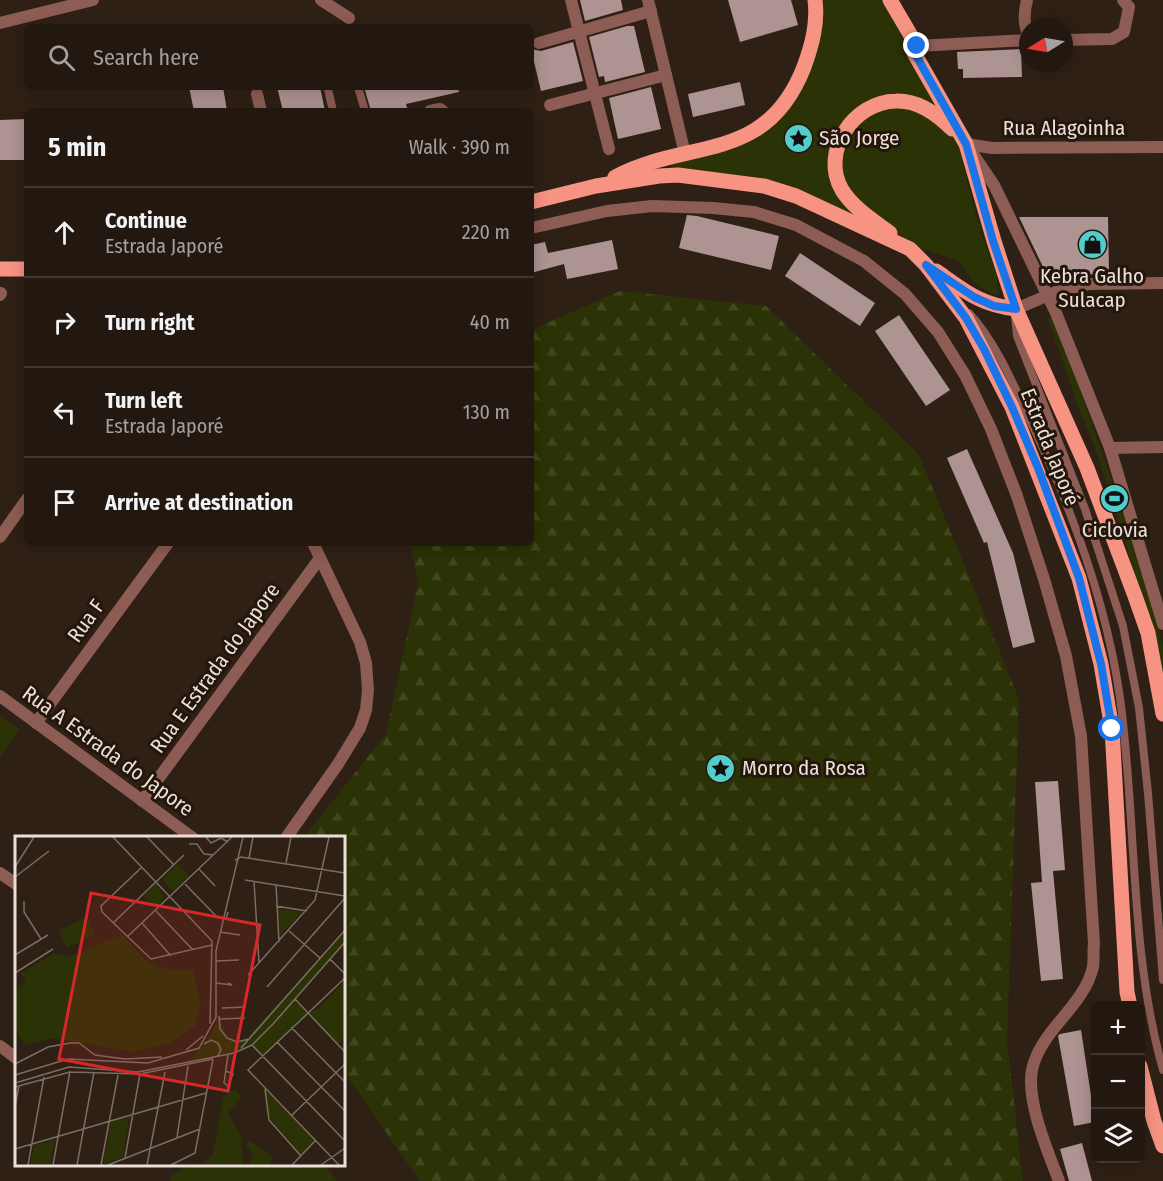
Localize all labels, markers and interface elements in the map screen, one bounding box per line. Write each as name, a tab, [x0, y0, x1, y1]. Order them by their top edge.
north arrow	[1019, 18, 1073, 72]
search box	[24, 24, 534, 90]
route end	[903, 32, 929, 58]
icon: search	[45, 41, 78, 74]
text: Search here	[93, 44, 199, 71]
street label: Rua Alagoinha	[1003, 115, 1125, 141]
place icon: São Jorge	[782, 122, 814, 154]
place label: São Jorge	[819, 125, 899, 151]
text: 5 min	[48, 132, 106, 163]
text: Walk · 390 m	[409, 135, 510, 159]
text: Continue	[105, 207, 187, 234]
icon: ahead	[48, 216, 81, 249]
text: 220 m	[462, 220, 510, 244]
shop icon: Kebra Galho Sulacap	[1076, 229, 1108, 261]
text: Estrada Japoré	[105, 234, 223, 258]
place label: Kebra Galho Sulacap	[1040, 263, 1144, 313]
icon: right	[48, 306, 81, 339]
text: Turn right	[105, 309, 194, 336]
text: 40 m	[470, 310, 510, 334]
street label: Estrada Japoré	[1015, 384, 1085, 510]
text: Turn left	[105, 387, 183, 414]
icon: left	[48, 396, 81, 429]
text: 130 m	[463, 400, 510, 424]
text: Estrada Japoré	[105, 414, 223, 438]
sports icon: Ciclovia	[1099, 483, 1131, 515]
icon: arrive	[48, 486, 81, 519]
text: Arrive at destination	[105, 489, 293, 516]
place label: Ciclovia	[1082, 517, 1148, 543]
street label: Rua E Estrada do Japore	[145, 578, 285, 758]
street label: Rua F	[62, 594, 110, 648]
street label: Rua A Estrada do Japore	[17, 680, 199, 822]
route start	[1098, 715, 1124, 741]
place icon: Morro da Rosa	[705, 752, 737, 784]
place label: Morro da Rosa	[742, 755, 866, 781]
inset map	[15, 836, 345, 1166]
map controls	[1091, 1001, 1145, 1163]
button: +	[1091, 1001, 1145, 1055]
button: −	[1091, 1055, 1145, 1109]
button: layers	[1091, 1109, 1145, 1163]

